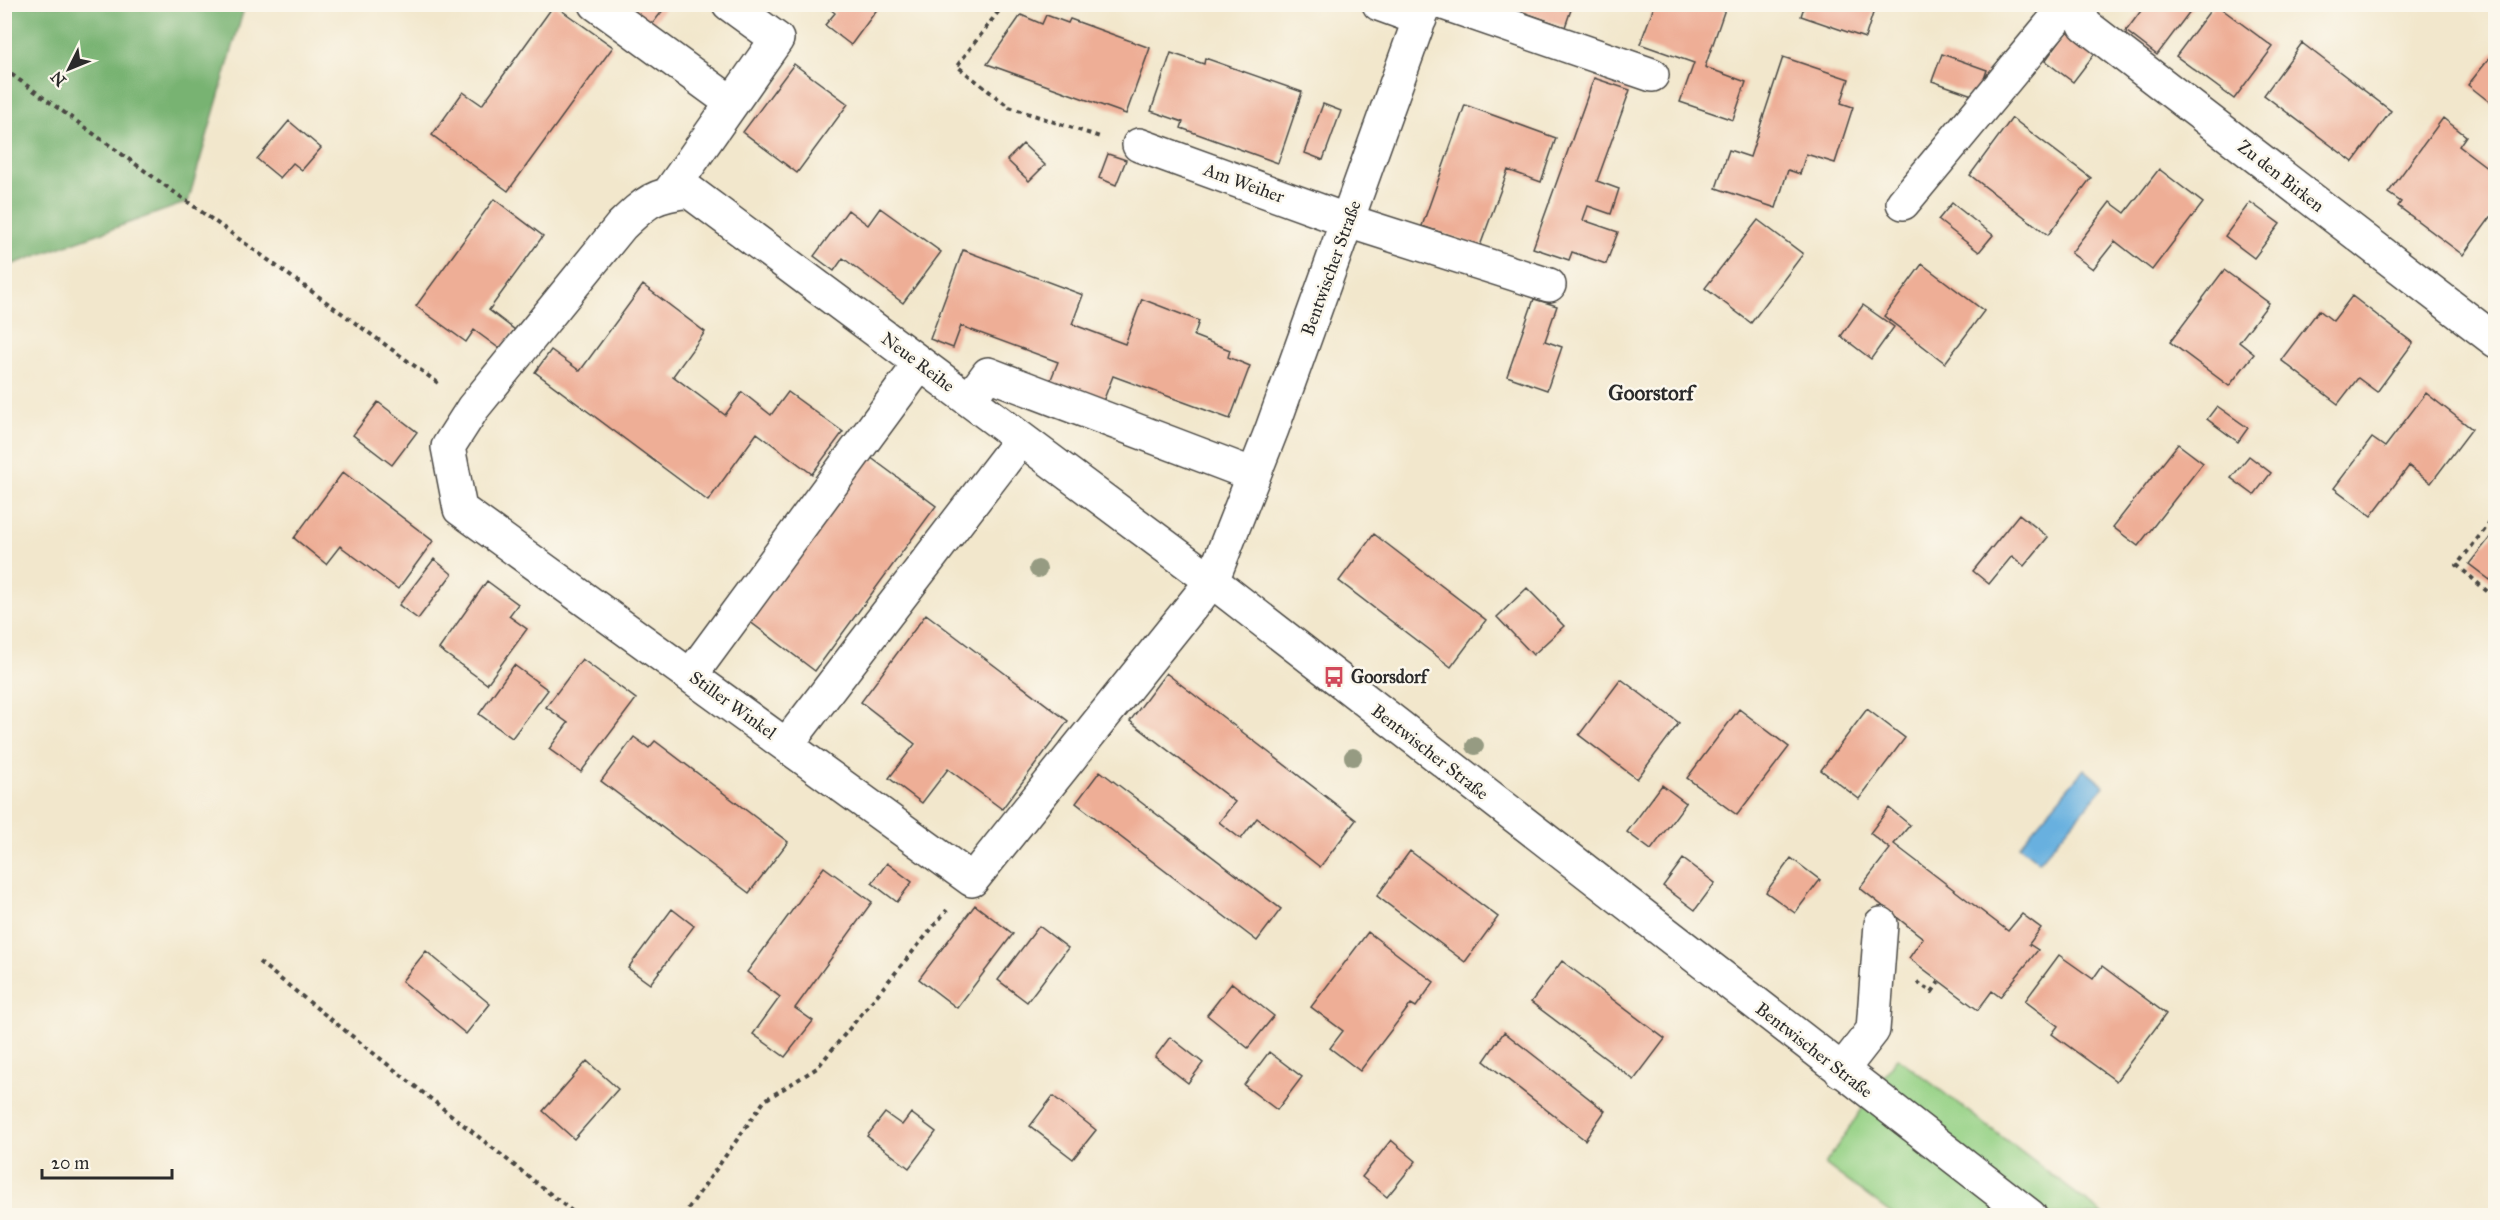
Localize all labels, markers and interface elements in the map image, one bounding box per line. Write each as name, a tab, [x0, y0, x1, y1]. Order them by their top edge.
north arrow	[39, 39, 99, 99]
text: N	[47, 67, 70, 90]
street label: Zu den Birken	[2233, 135, 2329, 217]
street label: Am Weiher	[1200, 158, 1288, 208]
street label: Bentwischer Straße	[1296, 197, 1366, 339]
street label: Neue Reihe	[877, 327, 959, 397]
district label: Goorstorf	[1608, 380, 1698, 406]
bus stop icon: Goorsdorf	[1322, 665, 1346, 689]
street label: Stiller Winkel	[685, 666, 781, 744]
place label: Goorsdorf	[1351, 666, 1430, 688]
street label: Bentwischer Straße	[1367, 700, 1493, 804]
street label: Bentwischer Straße	[1751, 998, 1877, 1102]
scale bar	[42, 1142, 172, 1180]
text: 20 m	[51, 1152, 89, 1174]

